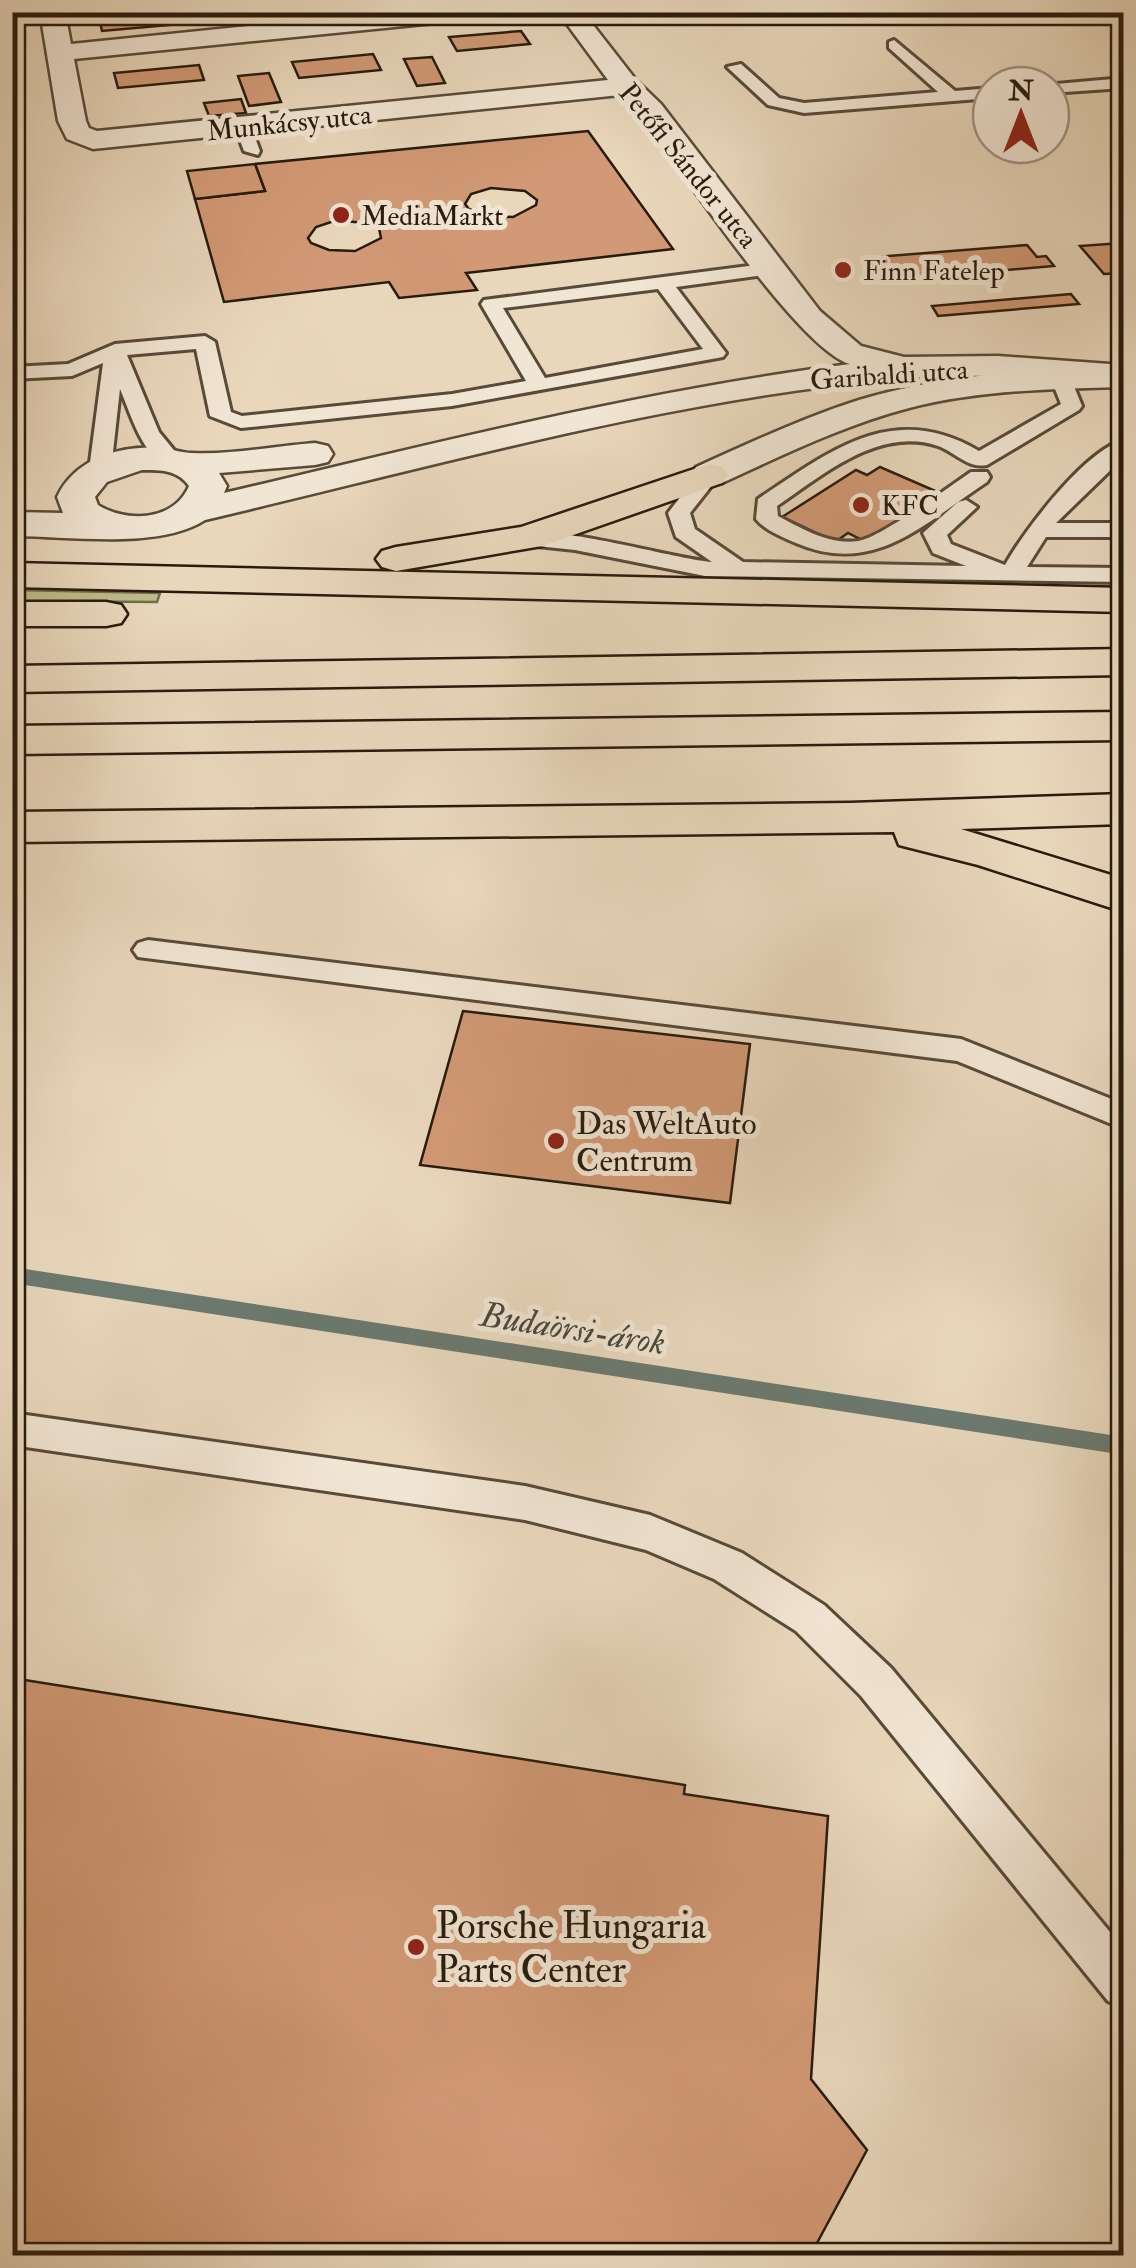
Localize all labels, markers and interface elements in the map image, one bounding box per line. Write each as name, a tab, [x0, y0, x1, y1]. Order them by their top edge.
north arrow	[971, 65, 1071, 165]
text: N	[1007, 74, 1034, 109]
street label: Petőfi Sándor utca	[611, 76, 765, 256]
street label: Munkácsy utca	[205, 97, 374, 150]
place label: MediaMarkt	[361, 199, 503, 234]
marker: MediaMarkt	[330, 204, 352, 226]
place label: Finn Fatelep	[863, 254, 1005, 289]
marker: Finn Fatelep	[832, 259, 854, 281]
street label: Garibaldi utca	[809, 352, 970, 398]
place label: KFC	[881, 489, 939, 524]
marker: KFC	[850, 494, 872, 516]
place label: Das WeltAuto Centrum	[576, 1104, 757, 1181]
marker: Das WeltAuto Centrum	[545, 1130, 567, 1152]
water label: Budaörsi-árok	[475, 1292, 668, 1365]
place label: Porsche Hungaria Parts Center	[436, 1902, 706, 1994]
marker: Porsche Hungaria Parts Center	[405, 1936, 427, 1958]

